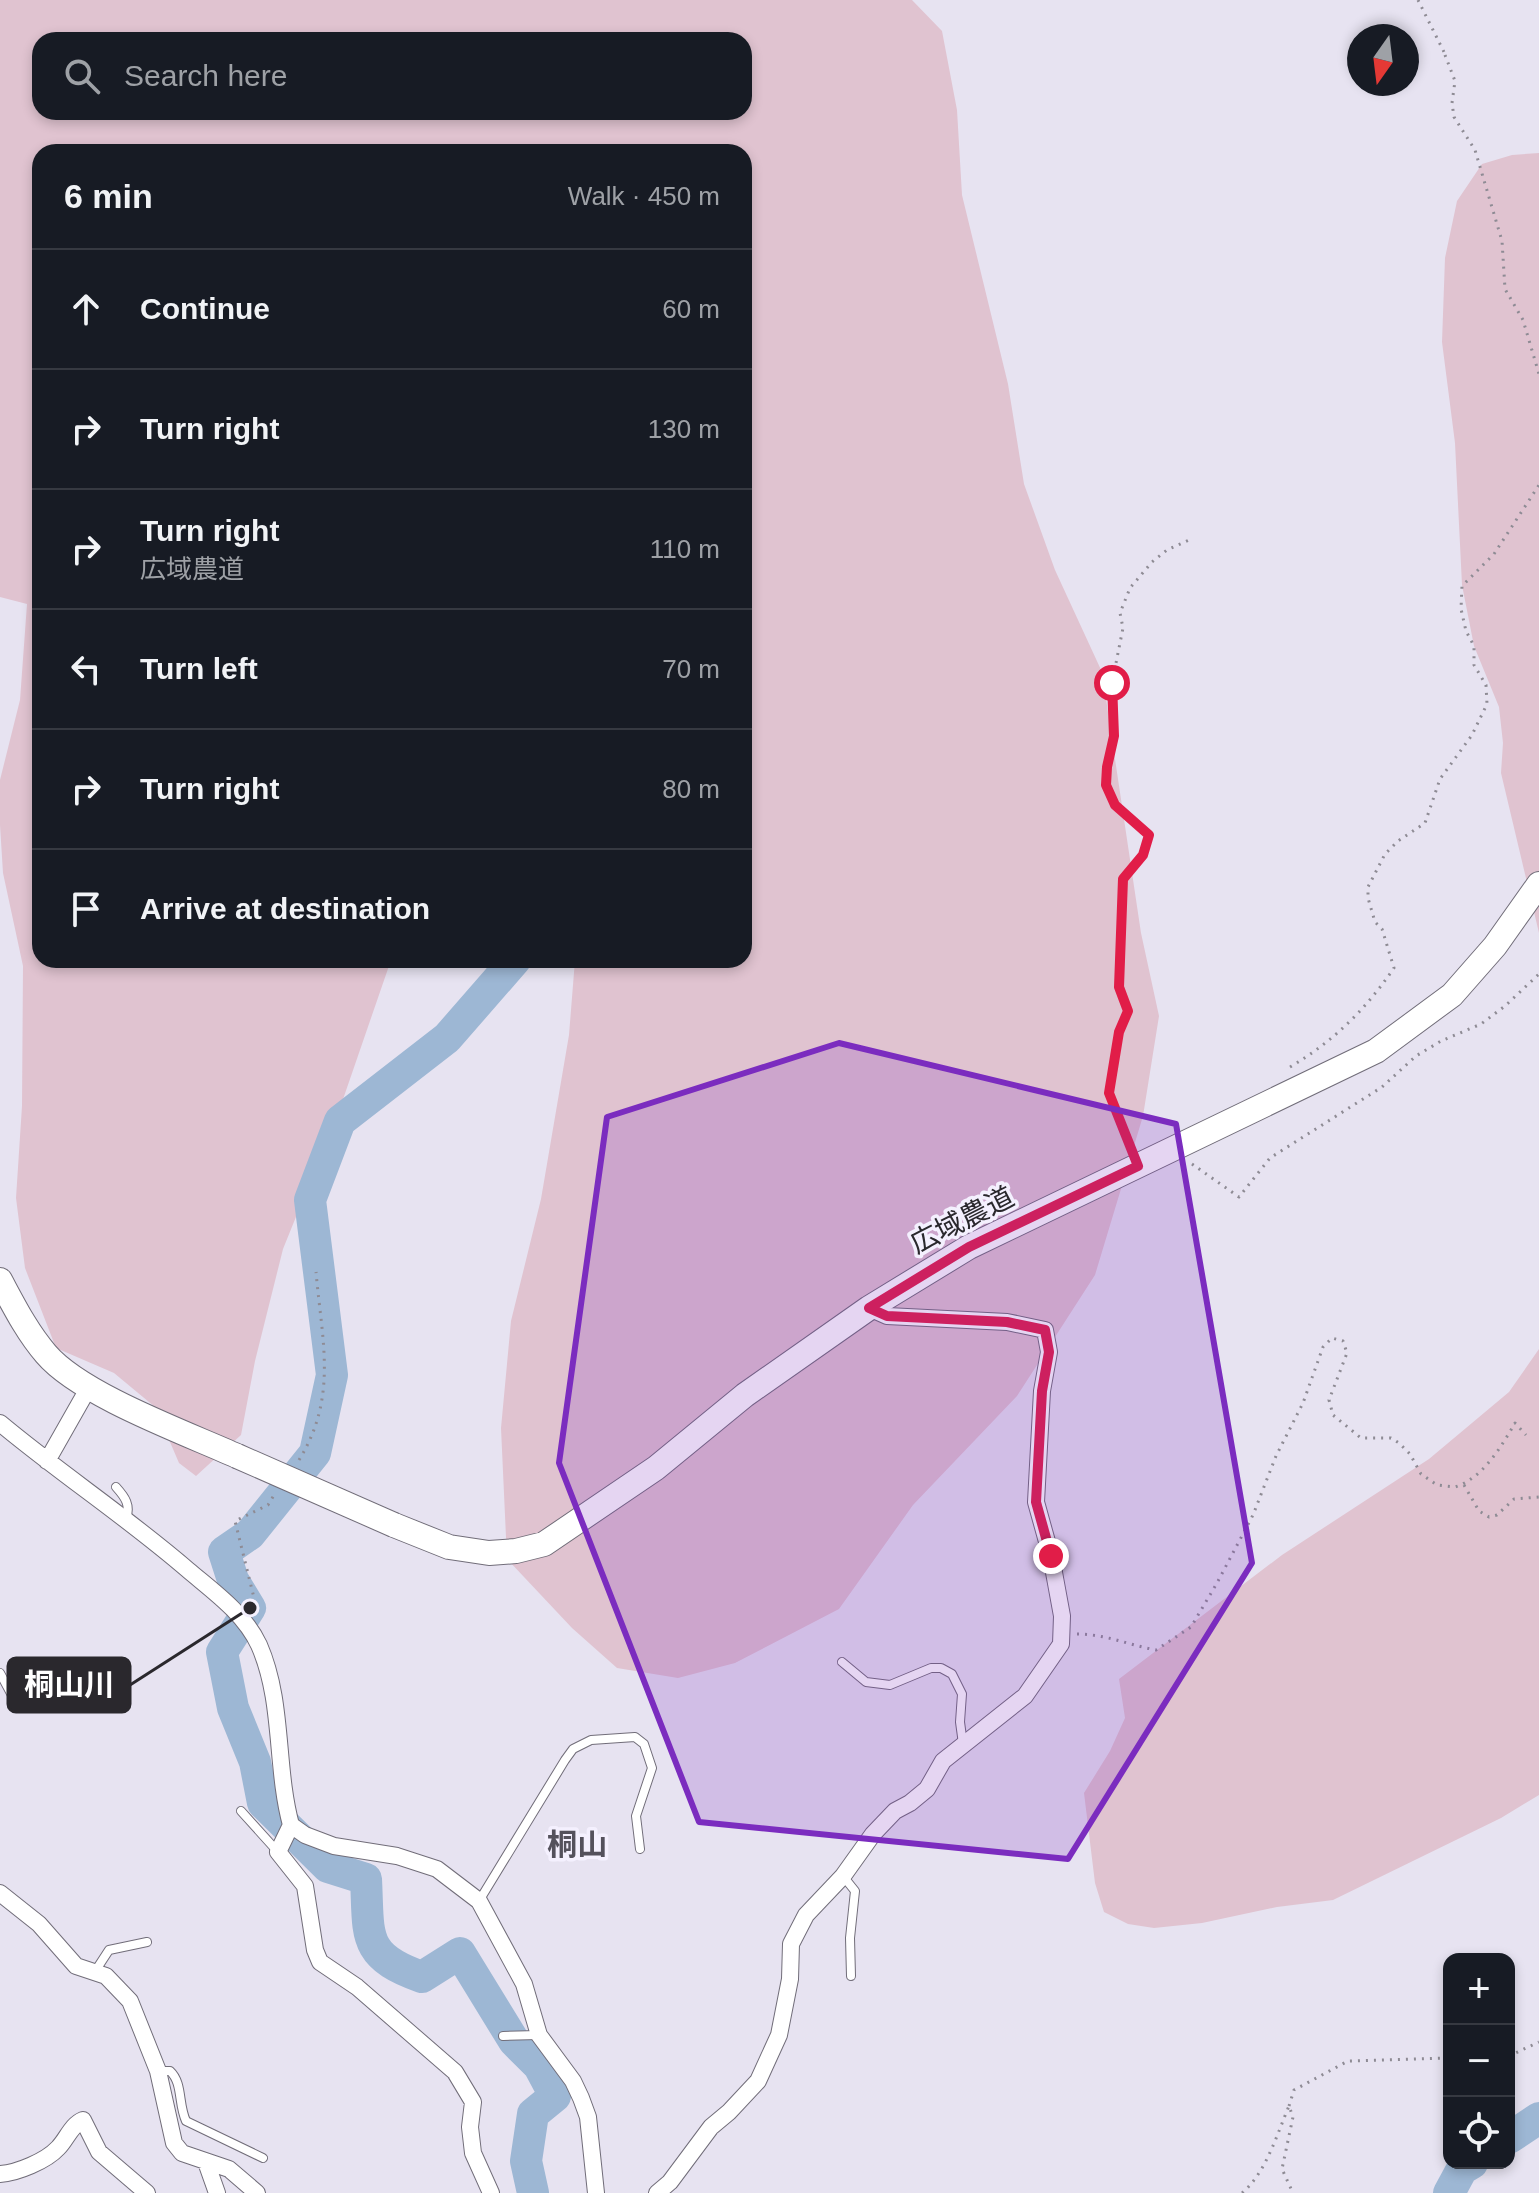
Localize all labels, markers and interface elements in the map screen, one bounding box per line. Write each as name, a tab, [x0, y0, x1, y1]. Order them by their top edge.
north arrow	[1347, 24, 1419, 96]
search box	[32, 32, 752, 120]
icon: search	[60, 54, 104, 98]
text: Search here	[124, 59, 287, 92]
text: 6 min	[64, 177, 153, 215]
text: Walk · 450 m	[568, 181, 720, 211]
icon: ahead	[64, 287, 108, 331]
text: Continue	[140, 292, 270, 325]
text: 60 m	[662, 294, 720, 324]
icon: right	[64, 407, 108, 451]
text: Turn right	[140, 412, 279, 445]
text: 130 m	[648, 414, 720, 444]
text: Turn right	[140, 514, 279, 547]
icon: right	[64, 527, 108, 571]
text: 110 m	[650, 534, 720, 564]
text: 広域農道	[140, 554, 244, 584]
icon: left	[64, 647, 108, 691]
text: Turn left	[140, 652, 258, 685]
text: 70 m	[662, 654, 720, 684]
route start	[1094, 665, 1130, 701]
icon: right	[64, 767, 108, 811]
text: Turn right	[140, 772, 279, 805]
text: 80 m	[662, 774, 720, 804]
icon: arrive	[64, 887, 108, 931]
text: Arrive at destination	[140, 892, 430, 925]
street label: 広域農道	[905, 1181, 1019, 1259]
route end	[1033, 1538, 1069, 1574]
callout: 桐山川	[8, 1658, 130, 1712]
text: 桐山川	[24, 1668, 114, 1701]
district label: 桐山	[547, 1828, 607, 1861]
map controls	[1443, 1953, 1515, 2169]
button: +	[1443, 1953, 1515, 2025]
button: −	[1443, 2025, 1515, 2097]
button: locate	[1443, 2097, 1515, 2169]

